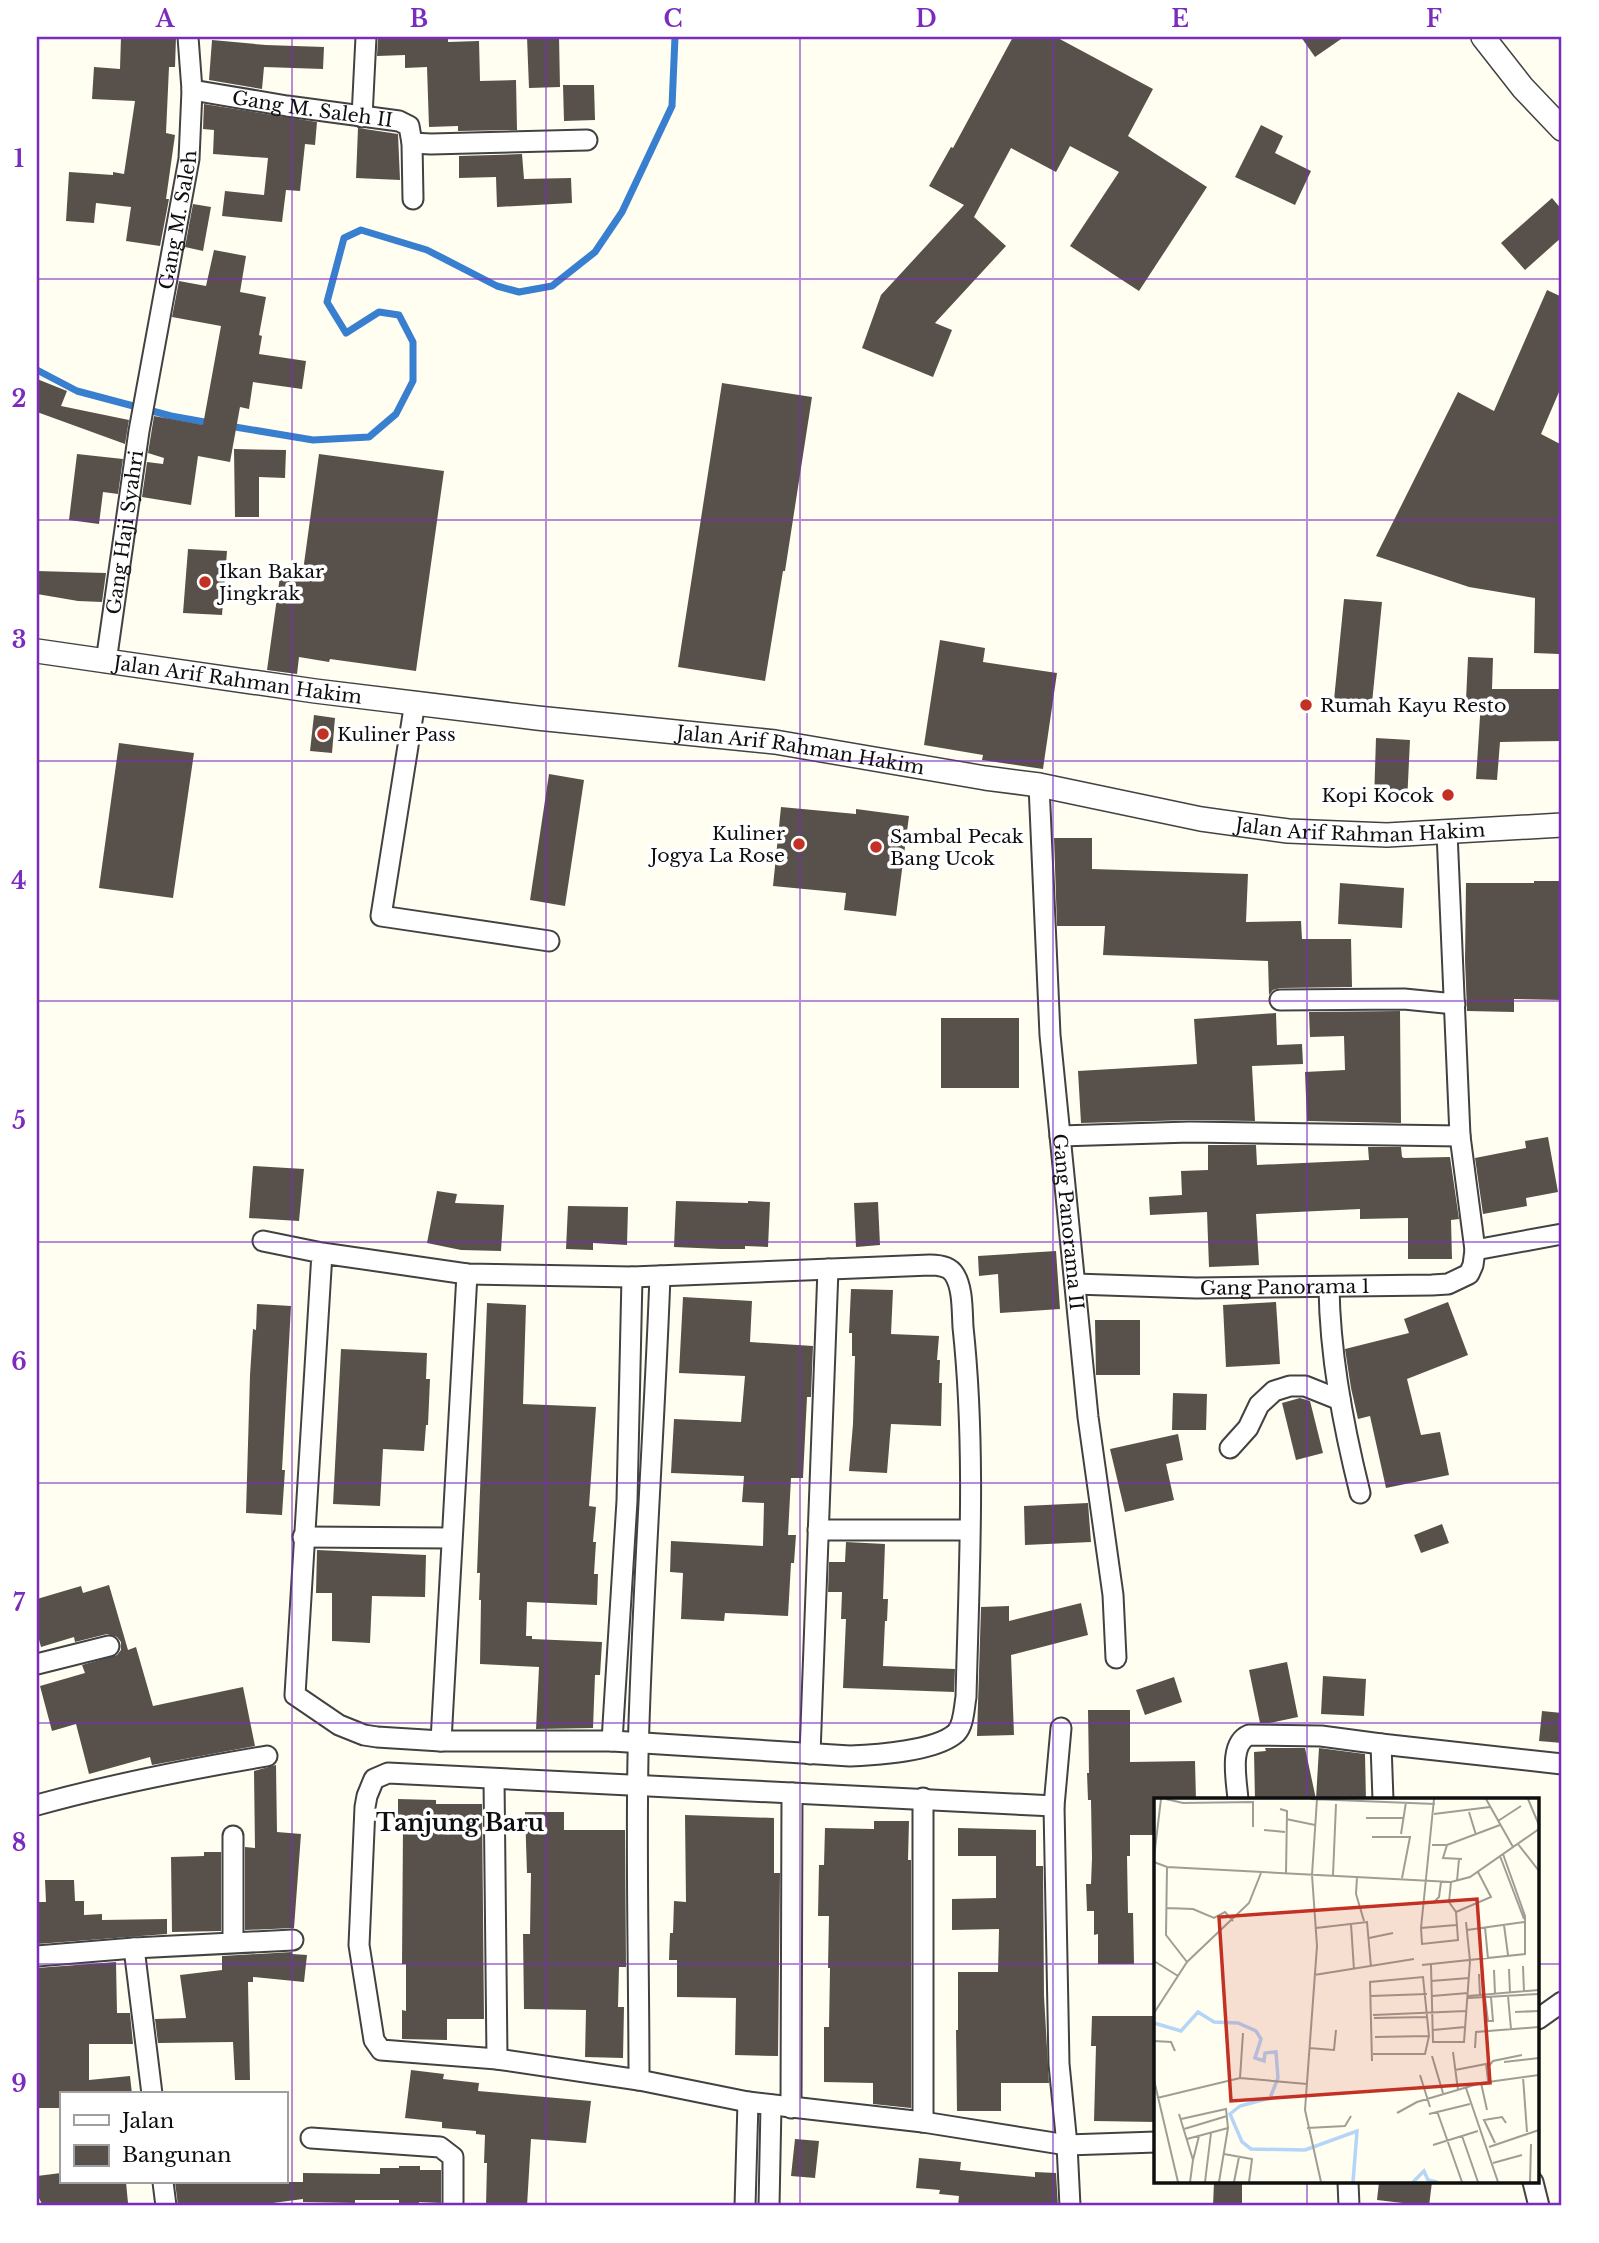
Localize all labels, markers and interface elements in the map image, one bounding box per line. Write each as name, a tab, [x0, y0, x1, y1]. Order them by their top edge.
text: A	[155, 5, 176, 33]
text: B	[410, 5, 428, 33]
text: C	[664, 5, 682, 33]
text: D	[915, 5, 937, 33]
text: E	[1171, 5, 1189, 33]
text: F	[1426, 5, 1442, 33]
street label: Gang M. Saleh II	[230, 86, 394, 132]
text: 1	[14, 145, 24, 173]
street label: Gang M. Saleh	[154, 150, 201, 291]
text: 2	[12, 385, 26, 413]
street label: Gang Haji Syahri	[102, 448, 148, 616]
place label: Ikan Bakar Jingkrak	[216, 560, 324, 605]
marker: Ikan Bakar Jingkrak	[197, 574, 213, 590]
text: 3	[12, 626, 26, 654]
street label: Jalan Arif Rahman Hakim	[109, 651, 363, 709]
place label: Rumah Kayu Resto	[1320, 694, 1506, 717]
marker: Rumah Kayu Resto	[1298, 697, 1314, 713]
street label: Jalan Arif Rahman Hakim	[673, 721, 926, 779]
place label: Kuliner Pass	[337, 723, 456, 746]
marker: Kuliner Pass	[315, 726, 331, 742]
place label: Kopi Kocok	[1322, 784, 1434, 807]
marker: Kopi Kocok	[1440, 787, 1456, 803]
street label: Jalan Arif Rahman Hakim	[1231, 812, 1486, 847]
place label: Kuliner Jogya La Rose	[647, 822, 785, 867]
place label: Sambal Pecak Bang Ucok	[890, 825, 1024, 870]
marker: Kuliner Jogya La Rose	[791, 836, 807, 852]
marker: Sambal Pecak Bang Ucok	[868, 839, 884, 855]
text: 4	[11, 867, 27, 895]
text: 5	[12, 1107, 26, 1135]
street label: Gang Panorama II	[1048, 1133, 1088, 1311]
street label: Gang Panorama 1	[1200, 1275, 1370, 1300]
text: 6	[11, 1348, 27, 1376]
text: 7	[13, 1589, 26, 1617]
inset map	[1154, 1798, 1540, 2184]
district label: Tanjung Baru	[376, 1809, 545, 1837]
text: 8	[12, 1829, 26, 1857]
text: 9	[11, 2070, 27, 2098]
legend	[60, 2092, 287, 2184]
text: Jalan	[119, 2108, 174, 2134]
text: Bangunan	[122, 2142, 231, 2168]

